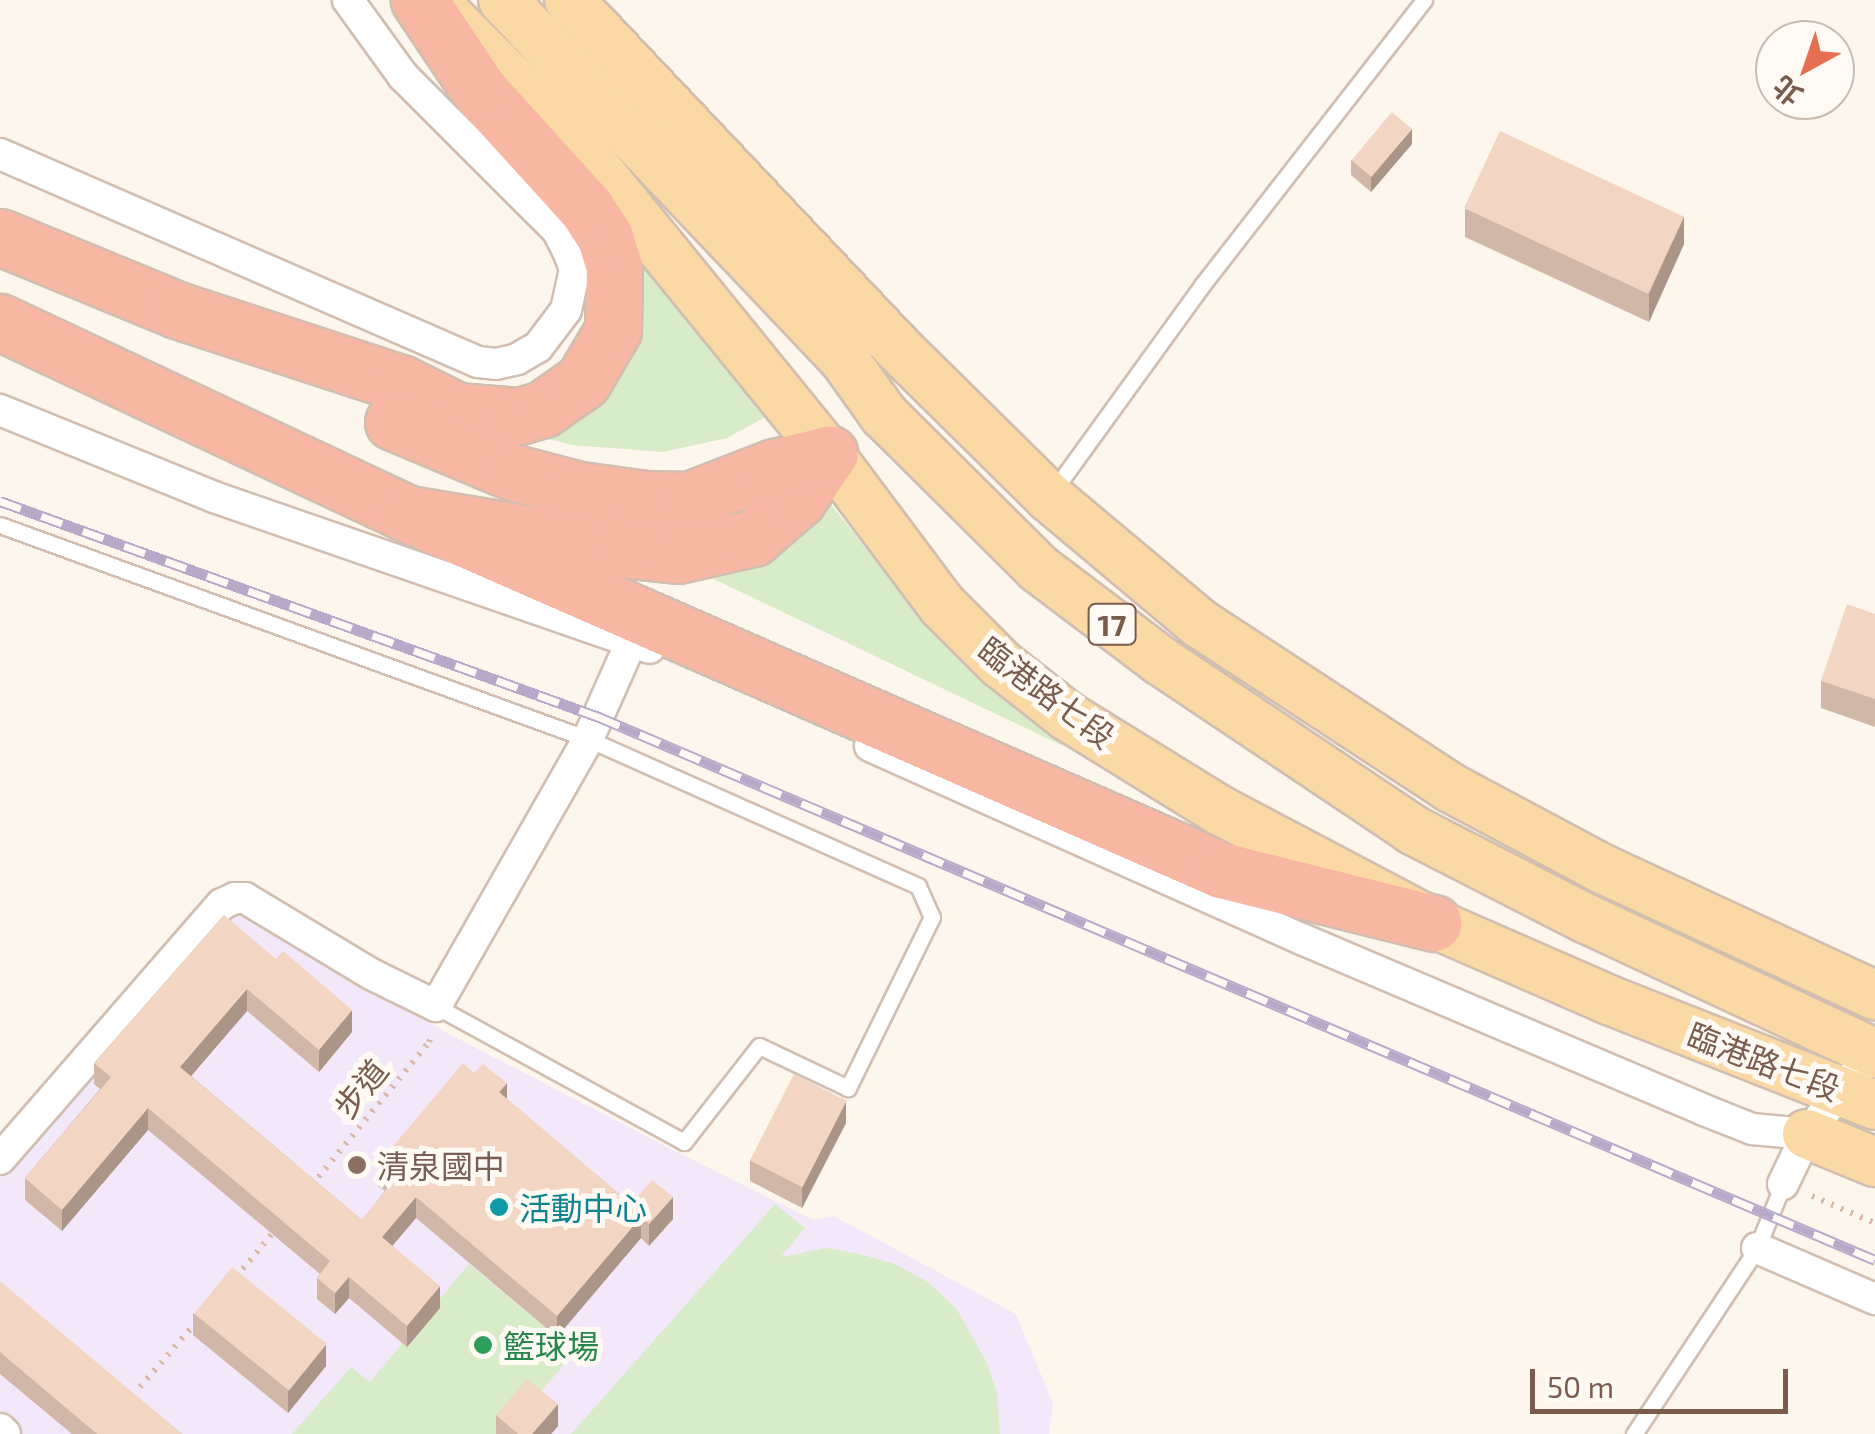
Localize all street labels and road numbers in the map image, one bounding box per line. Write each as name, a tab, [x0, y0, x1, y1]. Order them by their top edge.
road number: 17	[1087, 599, 1137, 649]
street label: 臨港路七段	[972, 629, 1122, 755]
street label: 臨港路七段	[1682, 1014, 1846, 1108]
street label: 步道	[325, 1051, 395, 1125]

